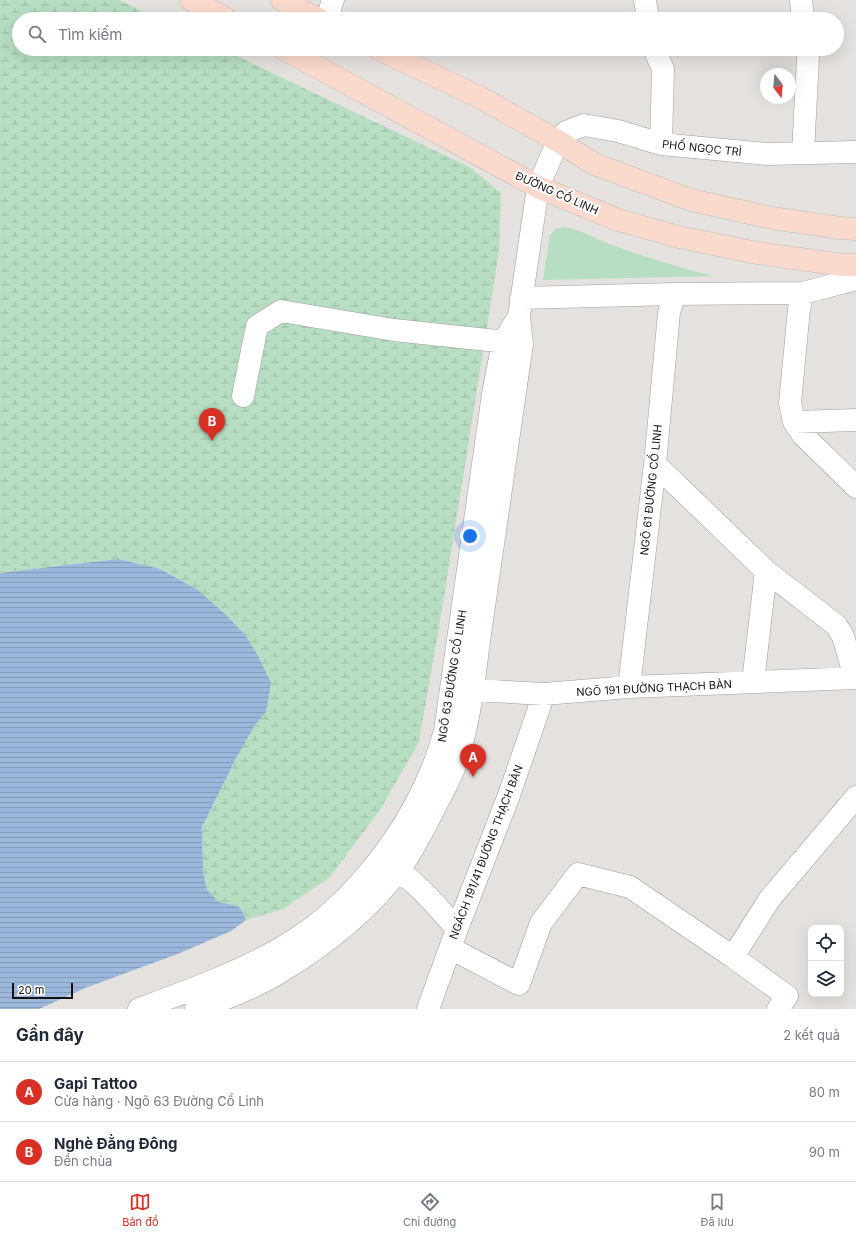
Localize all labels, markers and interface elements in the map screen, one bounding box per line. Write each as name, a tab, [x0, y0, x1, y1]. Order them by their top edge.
search box	[12, 12, 844, 56]
icon: search	[26, 23, 48, 45]
text: Tìm kiếm	[58, 25, 122, 44]
north arrow	[760, 68, 796, 104]
street label: PHỐ NGỌC TRÌ	[662, 136, 743, 159]
street label: ĐƯỜNG CỔ LINH	[513, 168, 601, 218]
pin: B	[199, 408, 225, 441]
street label: NGÕ 61 ĐƯỜNG CỔ LINH	[636, 424, 665, 556]
your location	[460, 526, 480, 546]
street label: NGÕ 63 ĐƯỜNG CỔ LINH	[434, 609, 469, 743]
street label: NGÕ 191 ĐƯỜNG THẠCH BÀN	[576, 677, 732, 699]
pin: A	[460, 744, 486, 777]
street label: NGÁCH 191/41 ĐƯỜNG THẠCH BÀN	[446, 763, 526, 941]
map controls	[808, 925, 844, 997]
button: locate	[808, 925, 844, 961]
button: layers	[808, 961, 844, 997]
scale bar	[12, 981, 73, 1000]
text: 20 m	[18, 983, 44, 997]
text: Gần đây	[16, 1025, 84, 1045]
text: 2 kết quả	[783, 1027, 840, 1043]
text: Gapi Tattoo	[54, 1074, 137, 1093]
text: A	[24, 1084, 34, 1100]
text: 80 m	[809, 1084, 840, 1100]
text: Cửa hàng · Ngõ 63 Đường Cổ Linh	[54, 1093, 264, 1109]
text: Nghè Đằng Đông	[54, 1134, 178, 1153]
text: B	[25, 1144, 33, 1160]
text: 90 m	[809, 1144, 840, 1160]
text: Đền chùa	[54, 1153, 112, 1169]
tab: Bản đồ	[122, 1191, 159, 1229]
tab: Chỉ đường	[403, 1191, 456, 1229]
tab: Đã lưu	[701, 1191, 734, 1229]

